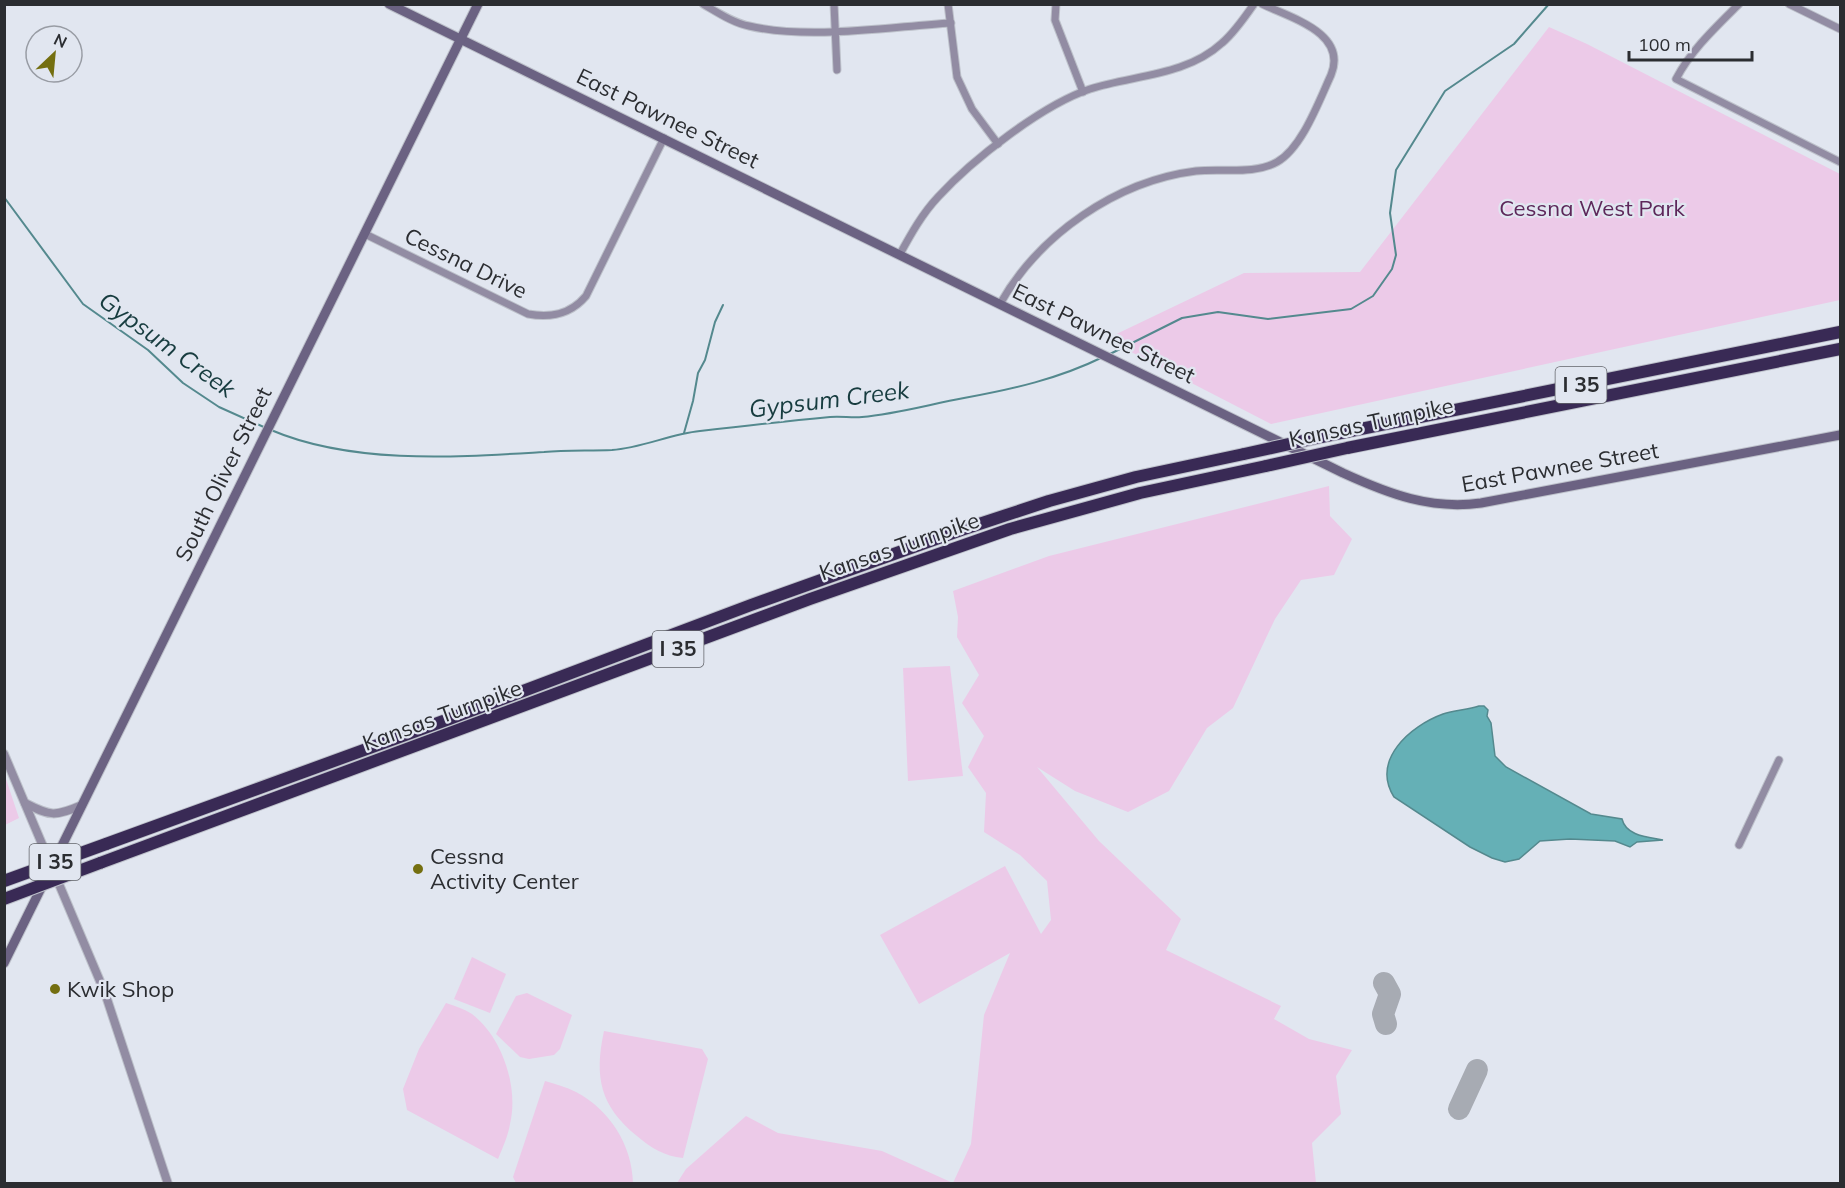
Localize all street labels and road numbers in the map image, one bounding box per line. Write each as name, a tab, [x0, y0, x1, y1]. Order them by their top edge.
street label: East Pawnee Street	[572, 62, 764, 174]
street label: Cessna Drive	[400, 221, 532, 305]
street label: East Pawnee Street	[1008, 277, 1200, 389]
road number: I 35	[1556, 367, 1606, 403]
street label: South Oliver Street	[169, 382, 278, 566]
street label: Kansas Turnpike	[1286, 391, 1456, 453]
street label: East Pawnee Street	[1459, 436, 1661, 498]
street label: Kansas Turnpike	[815, 505, 983, 587]
road number: I 35	[652, 631, 704, 667]
street label: Kansas Turnpike	[358, 673, 526, 757]
road number: I 35	[29, 844, 80, 880]

